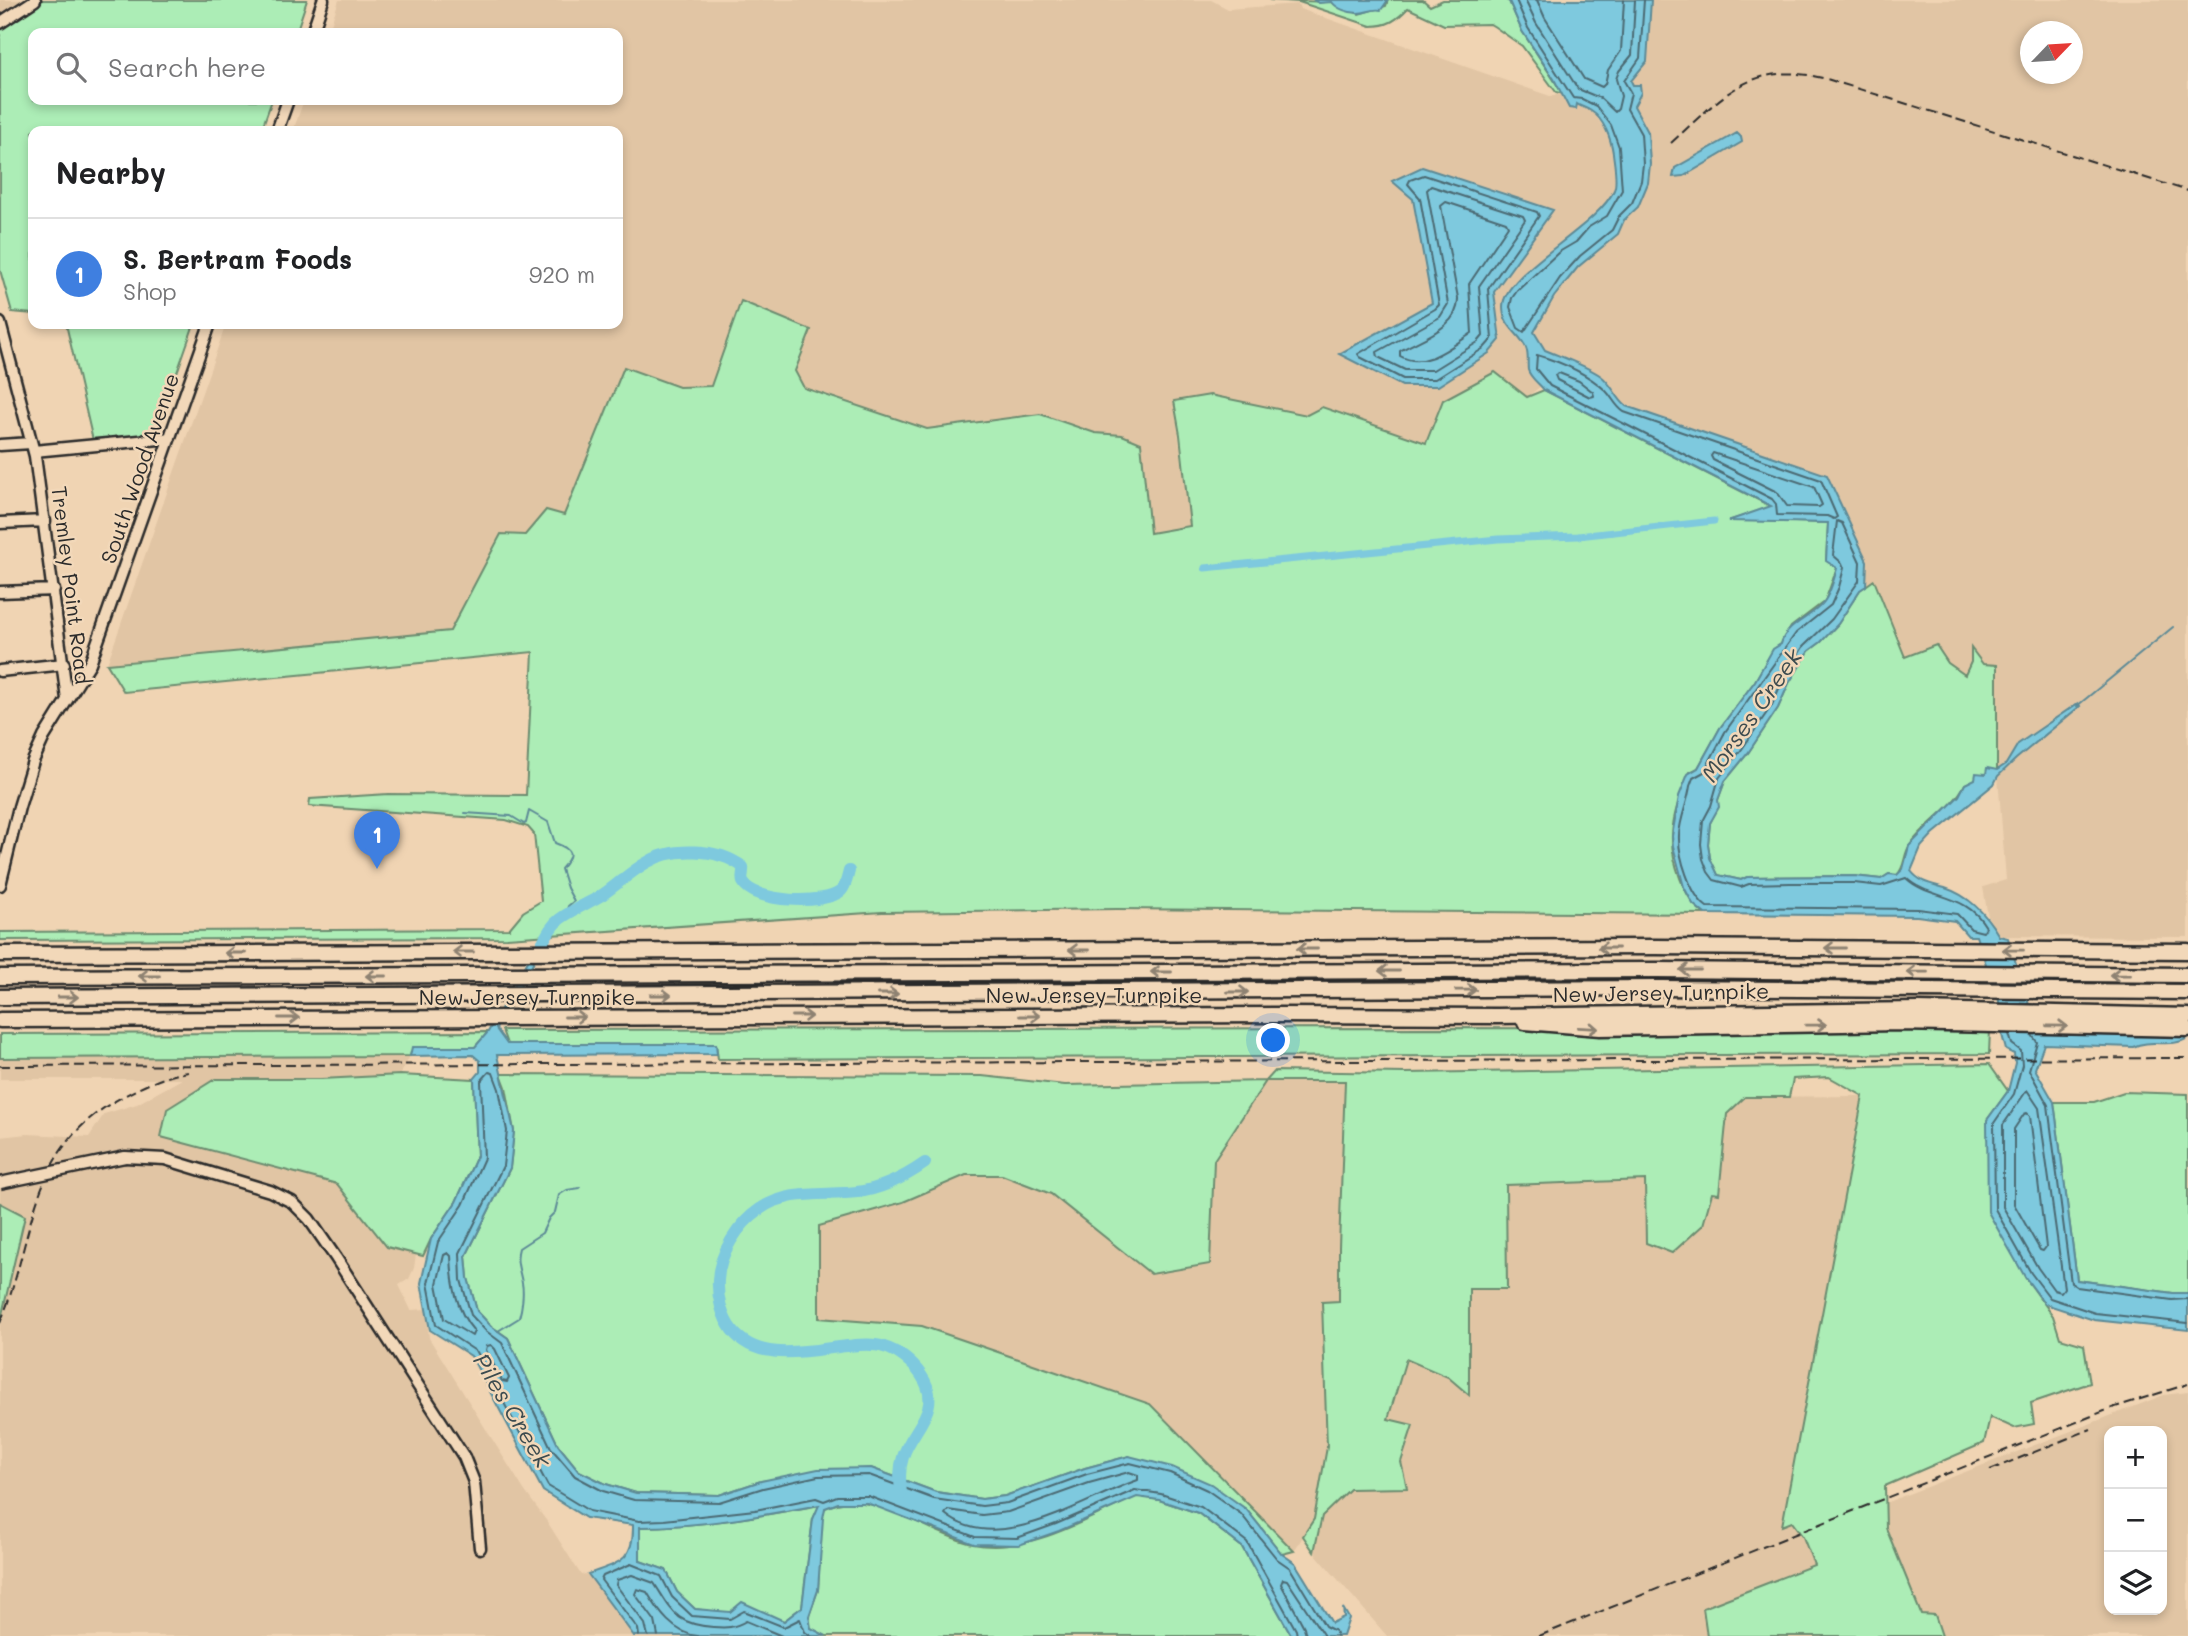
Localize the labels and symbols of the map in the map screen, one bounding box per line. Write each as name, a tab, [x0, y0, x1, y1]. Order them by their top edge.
north arrow	[2020, 21, 2083, 84]
street label: South Wood Avenue	[94, 369, 184, 567]
street label: Tremley Point Road	[46, 484, 98, 686]
water label: Morses Creek	[1694, 642, 1809, 788]
pin: 1	[354, 811, 400, 869]
one-way arrow	[1597, 941, 1620, 955]
one-way arrow	[1824, 941, 1847, 955]
one-way arrow	[1296, 942, 1319, 956]
one-way arrow	[1068, 943, 1091, 957]
one-way arrow	[2002, 943, 2025, 957]
one-way arrow	[451, 945, 474, 959]
one-way arrow	[224, 946, 247, 960]
one-way arrow	[1678, 963, 1701, 977]
one-way arrow	[1377, 964, 1400, 978]
one-way arrow	[1150, 965, 1173, 979]
one-way arrow	[1906, 965, 1929, 979]
one-way arrow	[2109, 968, 2132, 981]
one-way arrow	[365, 969, 388, 983]
one-way arrow	[138, 970, 161, 983]
street label: New Jersey Turnpike	[1553, 977, 1769, 1007]
street label: New Jersey Turnpike	[986, 981, 1202, 1008]
street label: New Jersey Turnpike	[419, 983, 635, 1010]
one-way arrow	[1454, 983, 1477, 997]
one-way arrow	[1226, 985, 1249, 999]
one-way arrow	[876, 987, 899, 1001]
one-way arrow	[649, 988, 672, 1002]
one-way arrow	[56, 990, 79, 1004]
one-way arrow	[790, 1009, 813, 1023]
one-way arrow	[1018, 1009, 1041, 1023]
one-way arrow	[563, 1010, 586, 1024]
one-way arrow	[277, 1012, 300, 1025]
one-way arrow	[1804, 1018, 1827, 1032]
one-way arrow	[2045, 1019, 2068, 1033]
one-way arrow	[1577, 1021, 1600, 1034]
your location	[1256, 1023, 1290, 1057]
water label: Piles Creek	[467, 1347, 559, 1473]

